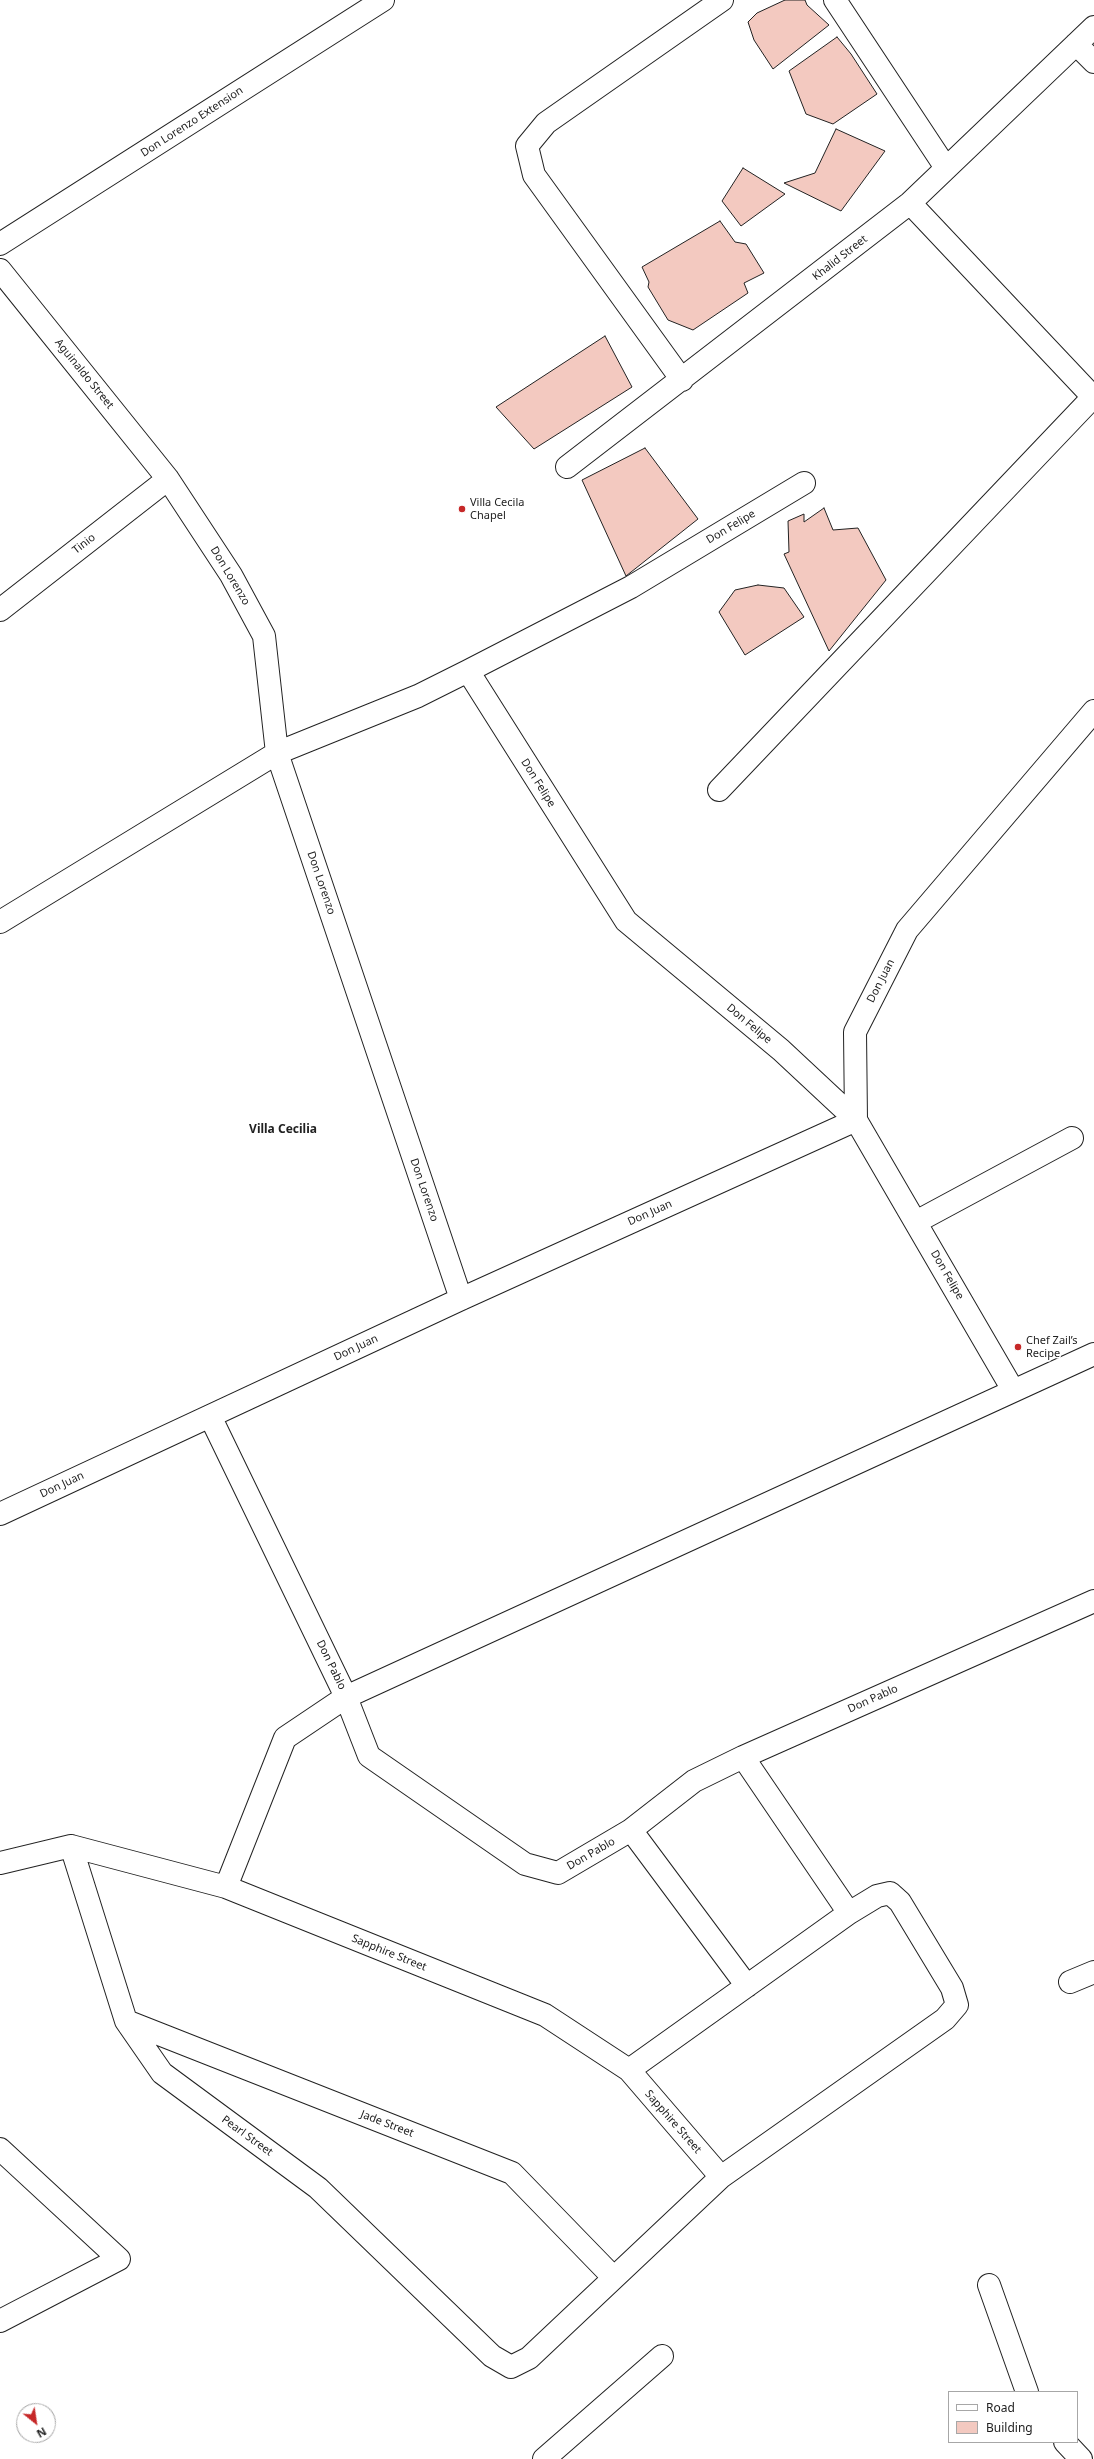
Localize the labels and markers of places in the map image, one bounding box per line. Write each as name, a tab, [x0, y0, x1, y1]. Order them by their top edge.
place label: Villa Cecila Chapel	[470, 496, 524, 522]
marker: Villa Cecila Chapel	[457, 504, 467, 514]
place label: Chef Zail’s Recipe	[1026, 1334, 1078, 1360]
marker: Chef Zail’s Recipe	[1013, 1342, 1023, 1352]

